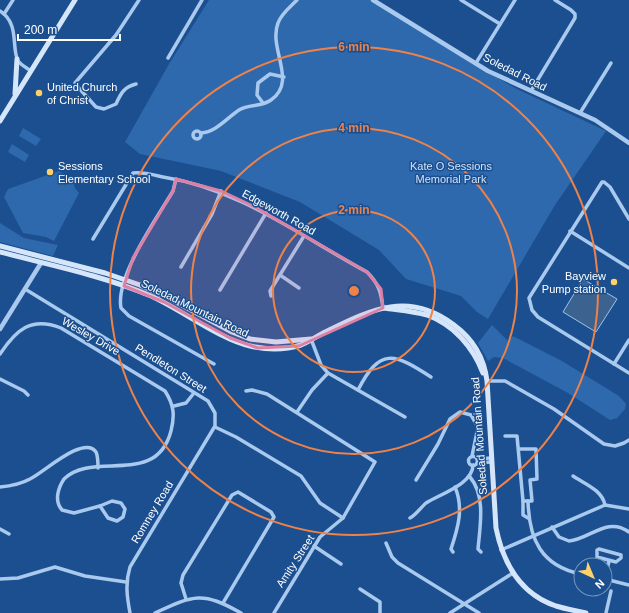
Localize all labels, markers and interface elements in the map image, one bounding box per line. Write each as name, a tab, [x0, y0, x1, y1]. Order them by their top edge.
scale bar	[18, 16, 120, 42]
text: 200 m	[24, 23, 57, 37]
text: 6 min	[338, 40, 370, 54]
street label: Soledad Road	[481, 51, 549, 93]
place label: United Church of Christ	[47, 81, 117, 106]
marker: United Church of Christ	[34, 88, 44, 98]
text: 4 min	[338, 121, 370, 135]
place label: Sessions Elementary School	[58, 160, 150, 185]
park label: Kate O Sessions Memorial Park	[410, 160, 492, 185]
marker: Sessions Elementary School	[45, 167, 55, 177]
street label: Edgeworth Road	[240, 187, 318, 237]
text: 2 min	[338, 203, 370, 217]
place label: Bayview Pump station	[542, 270, 606, 295]
street label: Soledad Mountain Road	[139, 277, 251, 339]
marker: Bayview Pump station	[609, 277, 619, 287]
centre of rings	[347, 284, 361, 298]
street label: Wesley Drive	[60, 315, 122, 357]
street label: Pendleton Street	[133, 341, 209, 395]
street label: Soledad Mountain Road	[469, 377, 489, 495]
street label: Romney Road	[129, 479, 175, 545]
street label: Amity Street	[274, 533, 316, 589]
north arrow	[573, 557, 613, 597]
text: N	[593, 577, 607, 591]

